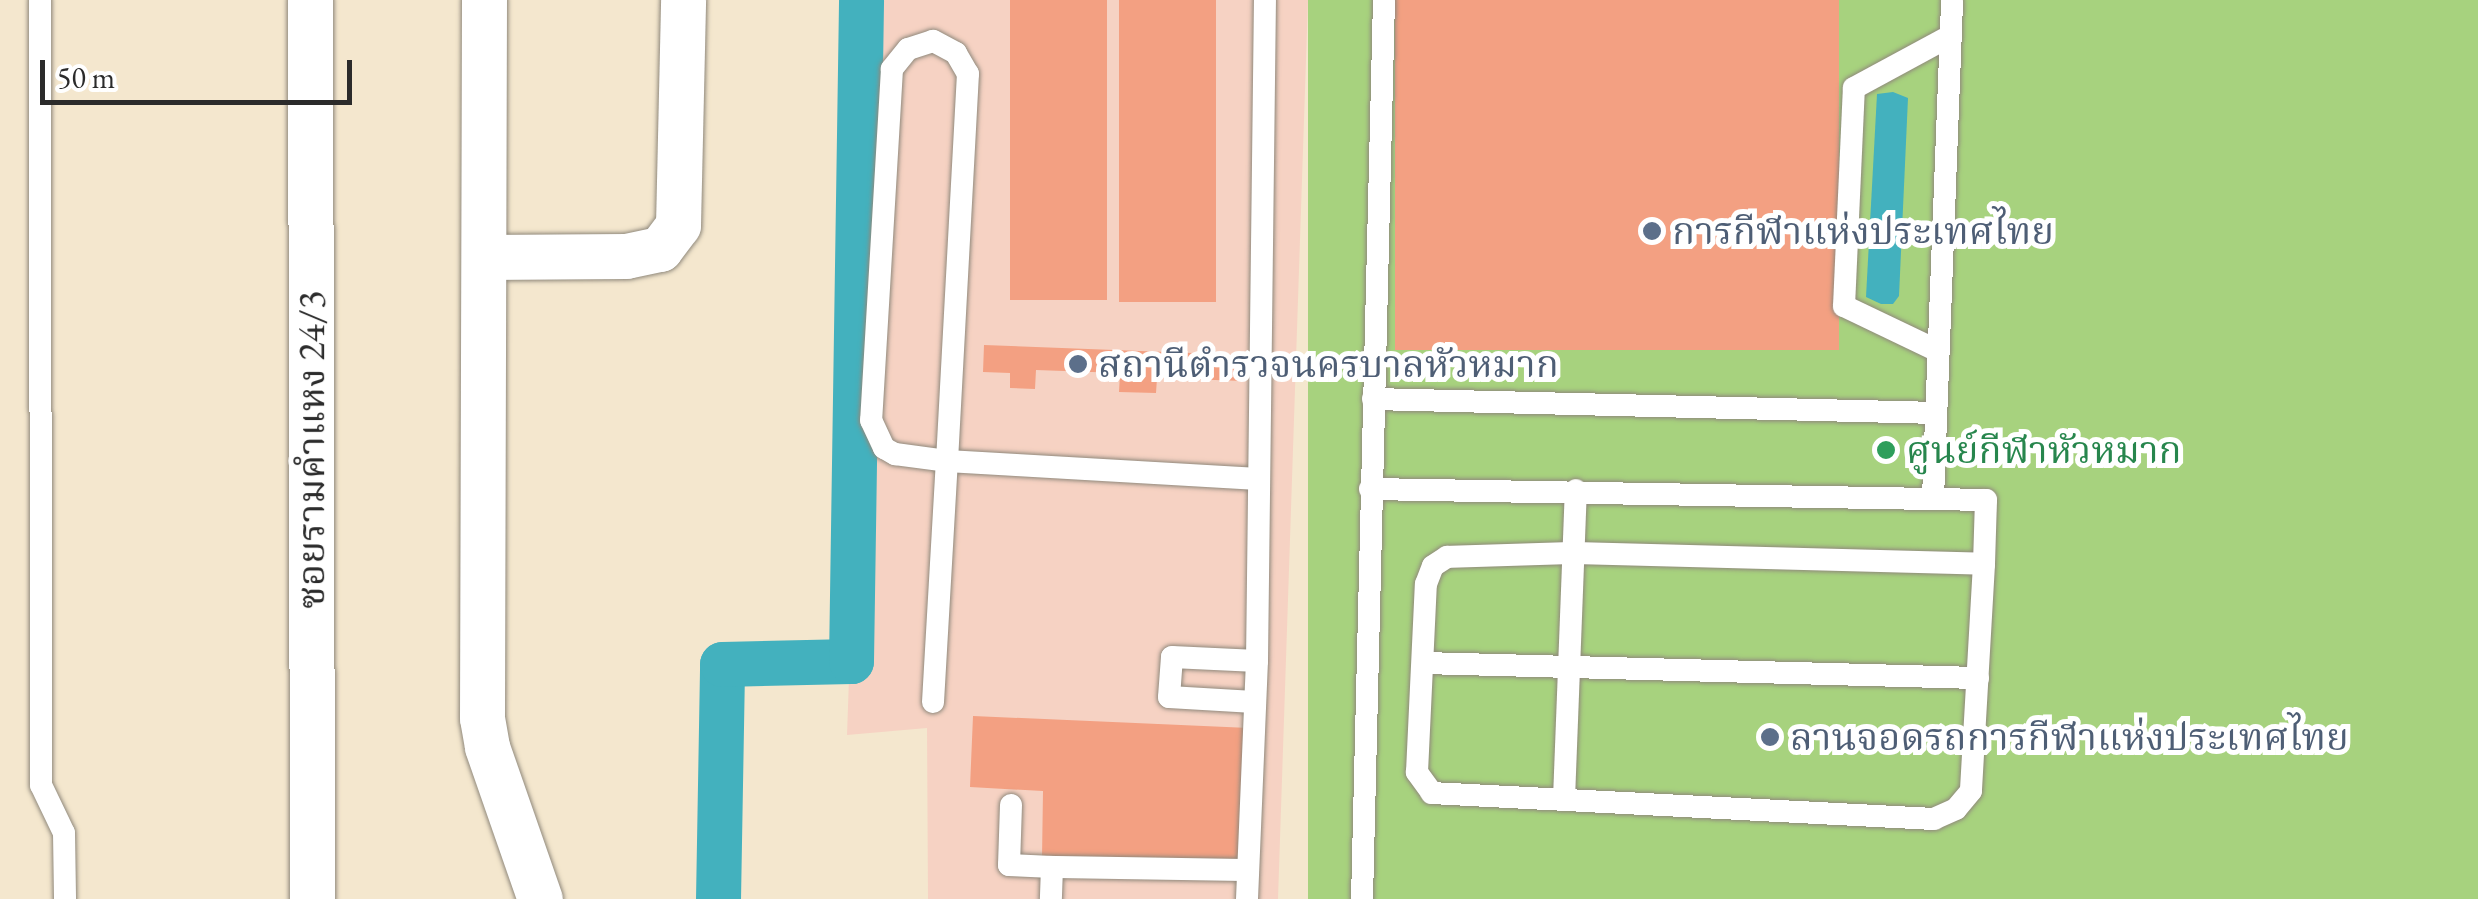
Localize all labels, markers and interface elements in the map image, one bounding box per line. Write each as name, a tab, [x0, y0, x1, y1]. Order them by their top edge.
scale bar	[45, 40, 358, 102]
text: 50 m	[57, 58, 115, 97]
place label: การกีฬาแห่งประเทศไทย	[1672, 208, 2054, 254]
marker: การกีฬาแห่งประเทศไทย	[1641, 220, 1663, 242]
street label: ซอยรามคำแหง 24/3	[288, 291, 334, 609]
place label: สถานีตำรวจนครบาลหัวหมาก	[1098, 341, 1559, 387]
marker: สถานีตำรวจนครบาลหัวหมาก	[1067, 353, 1089, 375]
place label: ศูนย์กีฬาหัวหมาก	[1906, 427, 2182, 473]
marker: ศูนย์กีฬาหัวหมาก	[1875, 439, 1897, 461]
place label: ลานจอดรถการกีฬาแห่งประเทศไทย	[1790, 714, 2349, 760]
marker: ลานจอดรถการกีฬาแห่งประเทศไทย	[1759, 726, 1781, 748]

